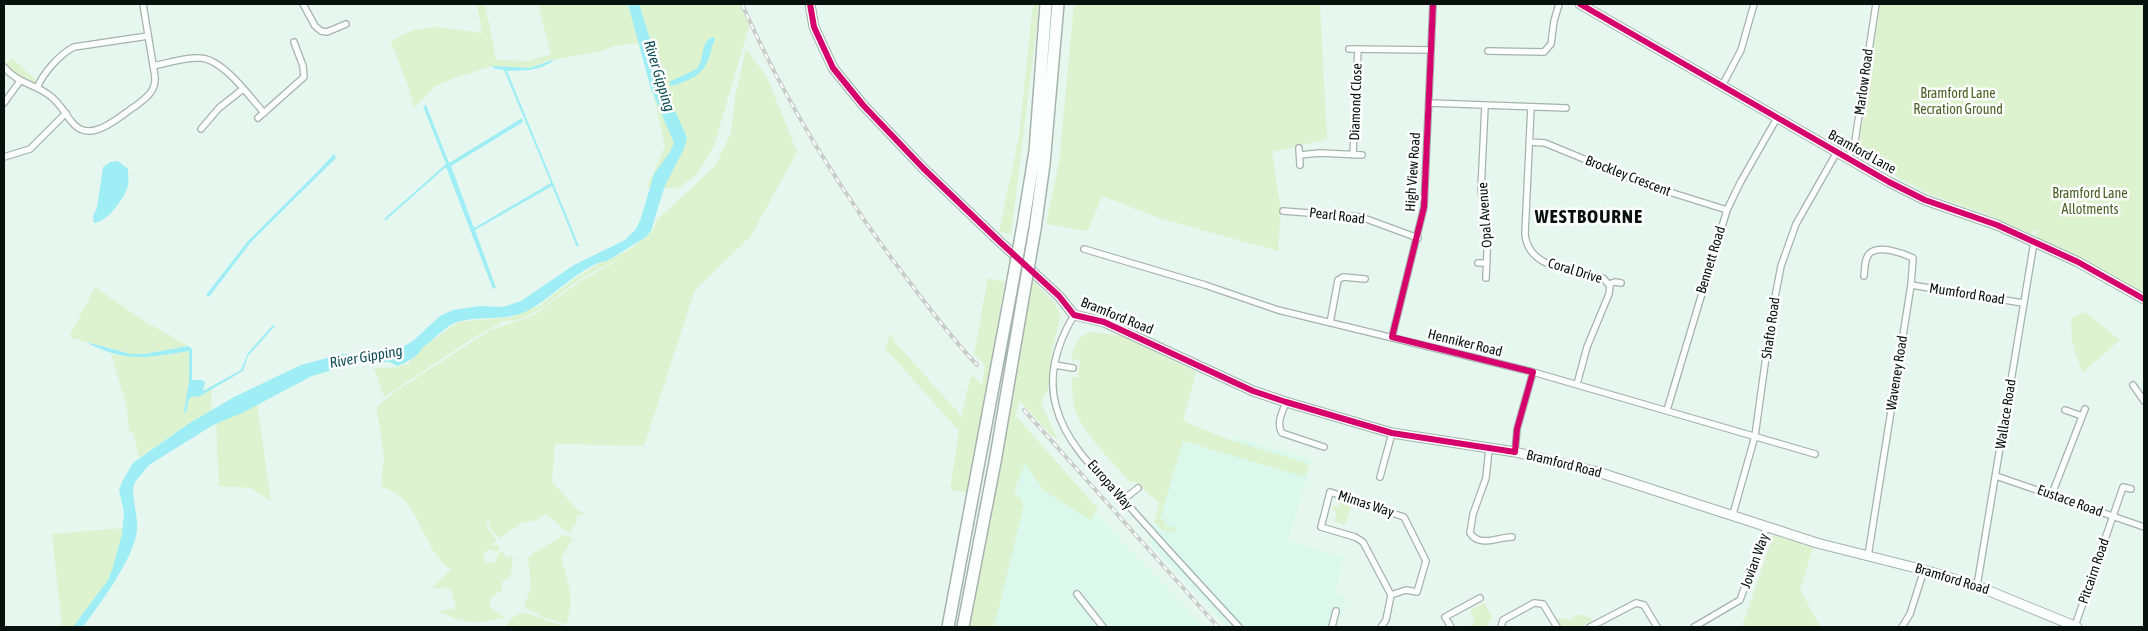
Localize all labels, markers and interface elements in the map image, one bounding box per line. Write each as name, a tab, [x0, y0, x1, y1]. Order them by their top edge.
water label: River Gipping	[640, 38, 678, 114]
street label: Marlow Road	[1851, 48, 1877, 116]
street label: Diamond Close	[1346, 63, 1366, 141]
park label: Bramford Lane Recration Ground	[1913, 86, 2003, 118]
street label: Bramford Lane	[1825, 126, 1899, 178]
street label: High View Road	[1402, 132, 1424, 212]
street label: Brockley Crescent	[1583, 152, 1673, 200]
street label: Opal Avenue	[1474, 182, 1496, 248]
park label: Bramford Lane Allotments	[2052, 186, 2128, 218]
street label: Pearl Road	[1308, 204, 1366, 228]
district label: WESTBOURNE	[1534, 206, 1644, 228]
street label: Bennett Road	[1693, 224, 1729, 296]
street label: Coral Drive	[1546, 255, 1604, 287]
street label: Mumford Road	[1928, 280, 2006, 308]
street label: Bramford Road	[1078, 294, 1156, 338]
street label: Shafto Road	[1758, 296, 1784, 360]
street label: Henniker Road	[1426, 326, 1504, 360]
street label: Waveney Road	[1883, 334, 1911, 412]
water label: River Gipping	[328, 342, 404, 372]
street label: Wallace Road	[1992, 378, 2020, 450]
street label: Bramford Road	[1525, 447, 1603, 481]
street label: Europa Way	[1084, 457, 1136, 513]
street label: Eustace Road	[2035, 481, 2105, 521]
street label: Mimas Way	[1336, 487, 1396, 521]
street label: Jovian Way	[1737, 531, 1773, 591]
street label: Pitcairn Road	[2075, 536, 2113, 606]
street label: Bramford Road	[1913, 560, 1991, 598]

